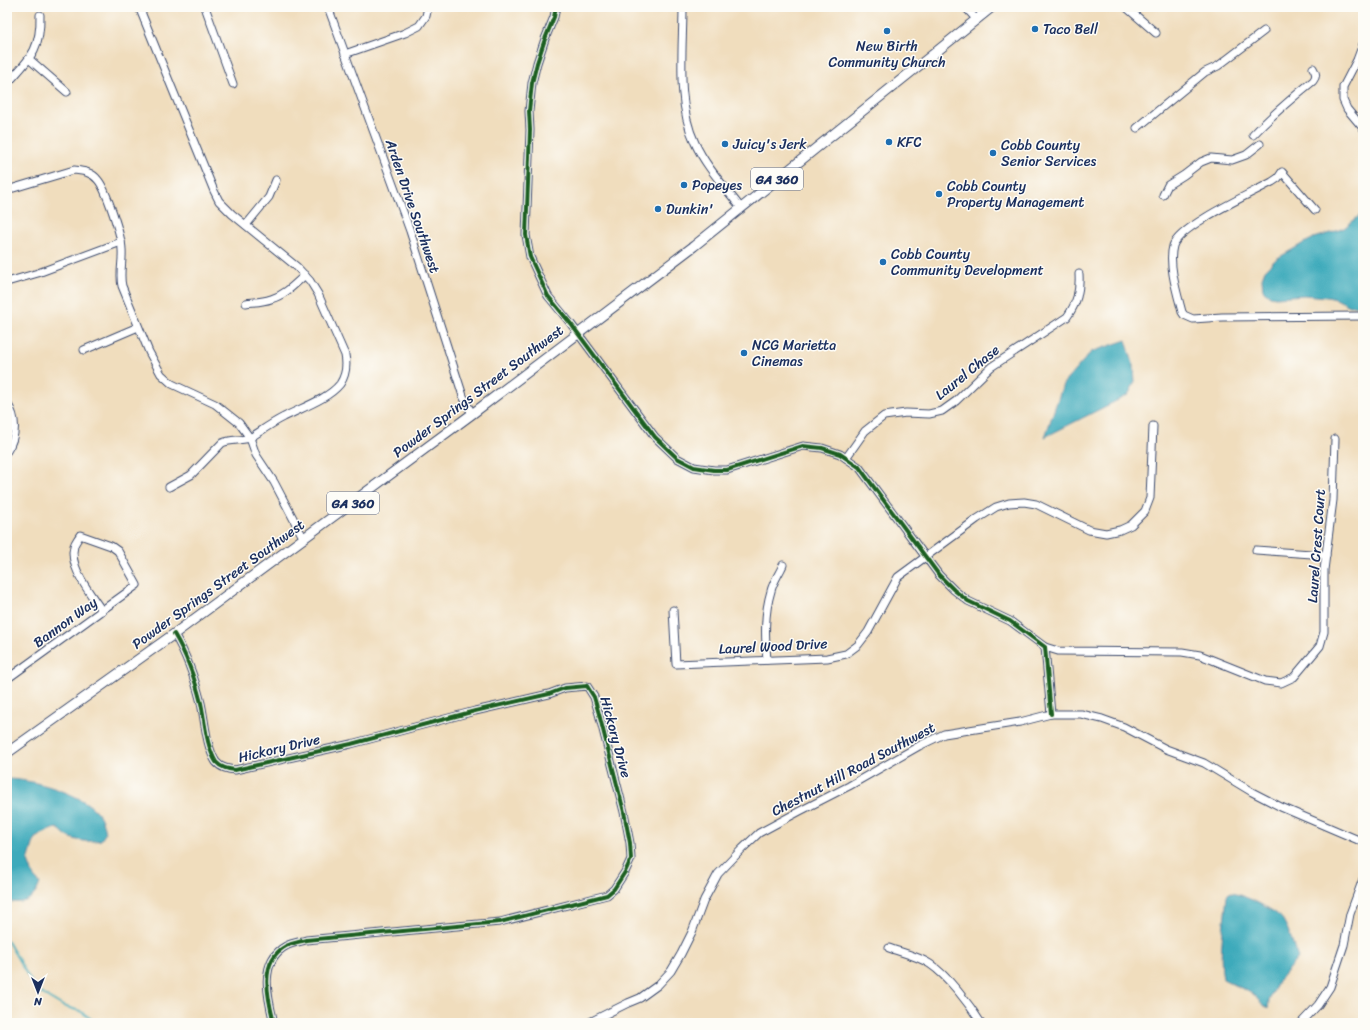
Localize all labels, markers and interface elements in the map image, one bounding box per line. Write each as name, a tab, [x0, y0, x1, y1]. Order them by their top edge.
place label: Taco Bell	[1043, 17, 1099, 42]
marker: Taco Bell	[1030, 24, 1040, 34]
marker: New Birth Community Church	[882, 26, 892, 36]
place label: New Birth Community Church	[829, 34, 945, 75]
place label: KFC	[897, 130, 922, 155]
place label: Juicy's Jerk	[732, 132, 807, 157]
place label: Cobb County Senior Services	[1001, 133, 1097, 174]
street label: Arden Drive Southwest	[378, 135, 447, 277]
marker: KFC	[884, 137, 894, 147]
marker: Juicy's Jerk	[720, 139, 730, 149]
marker: Cobb County Senior Services	[988, 148, 998, 158]
road number: GA 360	[751, 168, 803, 190]
place label: Popeyes	[692, 173, 742, 198]
place label: Cobb County Property Management	[947, 174, 1084, 215]
marker: Popeyes	[679, 180, 689, 190]
marker: Cobb County Property Management	[934, 189, 944, 199]
place label: Dunkin'	[666, 197, 714, 222]
marker: Dunkin'	[653, 204, 663, 214]
place label: Cobb County Community Development	[891, 242, 1044, 283]
marker: Cobb County Community Development	[878, 257, 888, 267]
street label: Powder Springs Street Southwest	[387, 319, 569, 464]
place label: NCG Marietta Cinemas	[752, 333, 836, 374]
street label: Laurel Chase	[929, 338, 1005, 407]
marker: NCG Marietta Cinemas	[739, 348, 749, 358]
street label: Laurel Crest Court	[1300, 488, 1333, 604]
road number: GA 360	[327, 492, 379, 514]
street label: Powder Springs Street Southwest	[126, 513, 310, 656]
street label: Bannon Way	[28, 590, 103, 654]
street label: Laurel Wood Drive	[718, 631, 828, 662]
street label: Hickory Drive	[593, 693, 638, 781]
street label: Chestnut Hill Road Southwest	[767, 715, 940, 823]
street label: Hickory Drive	[236, 727, 323, 770]
north arrow	[18, 972, 58, 1012]
text: N	[34, 992, 43, 1011]

